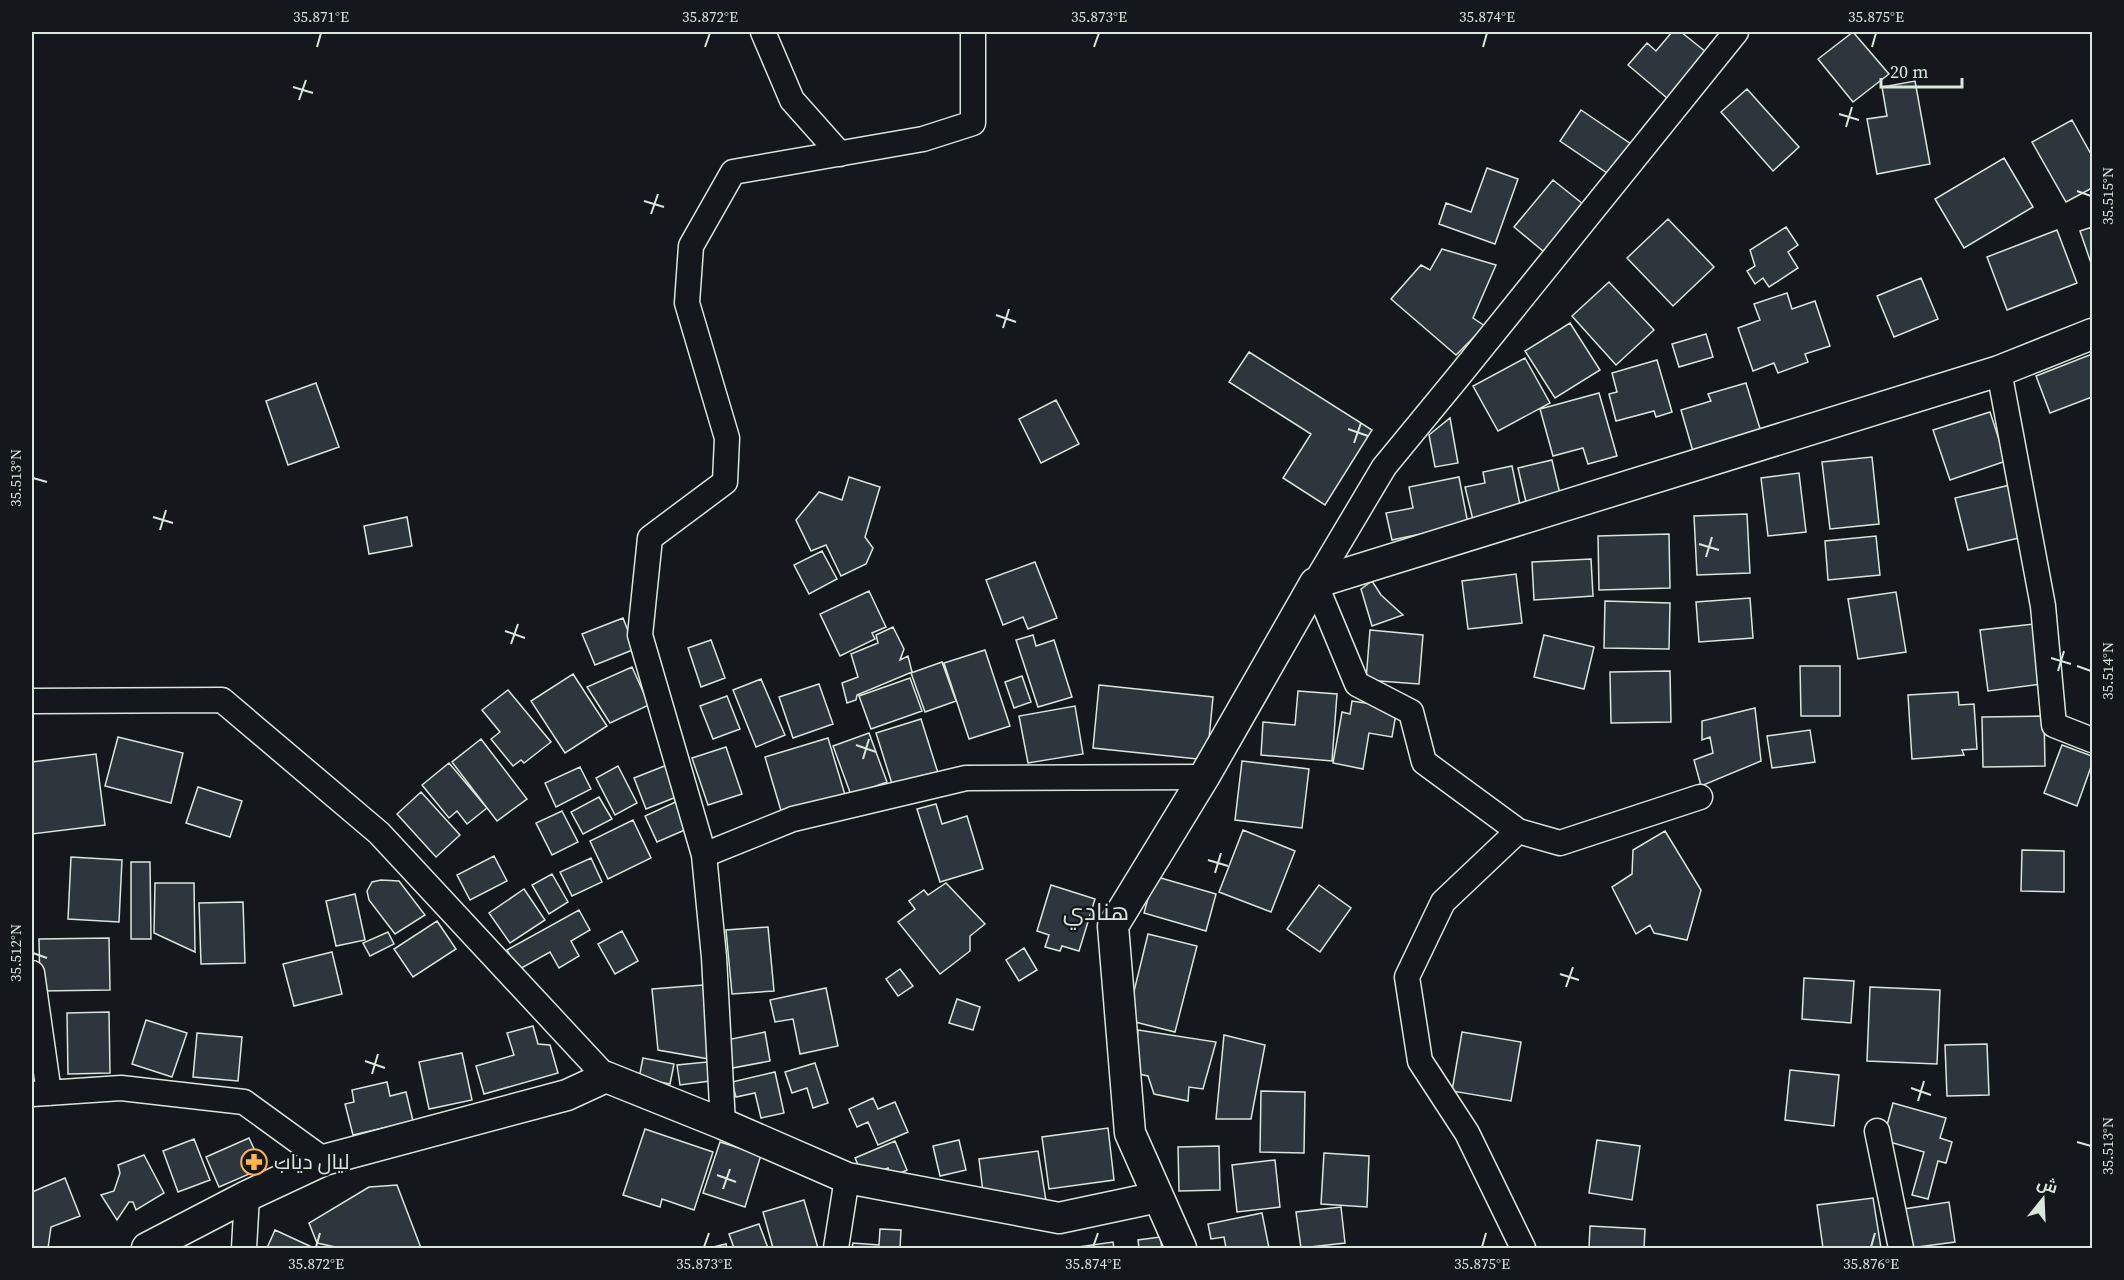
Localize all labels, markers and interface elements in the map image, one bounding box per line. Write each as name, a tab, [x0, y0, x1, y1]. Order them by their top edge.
text: 35.871°E	[293, 6, 349, 27]
text: 35.872°E	[682, 6, 738, 27]
text: 35.873°E	[1071, 6, 1127, 27]
text: 35.874°E	[1459, 6, 1515, 27]
text: 35.875°E	[1848, 6, 1904, 27]
scale bar	[1881, 51, 1962, 89]
text: 20 m	[1890, 59, 1928, 84]
text: 35.515°N	[2097, 167, 2118, 225]
text: 35.513°N	[5, 449, 26, 507]
text: 35.514°N	[2097, 642, 2118, 700]
district label: هنادي	[1063, 895, 1129, 930]
text: 35.512°N	[5, 924, 26, 982]
text: 35.513°N	[2097, 1117, 2118, 1175]
pharmacy icon: ليال دياب	[239, 1147, 269, 1177]
place label: ليال دياب	[274, 1147, 350, 1176]
north arrow	[2013, 1169, 2073, 1229]
text: ش	[2034, 1171, 2061, 1198]
text: 35.872°E	[288, 1253, 344, 1274]
text: 35.873°E	[676, 1253, 732, 1274]
text: 35.874°E	[1065, 1253, 1121, 1274]
text: 35.875°E	[1454, 1253, 1510, 1274]
text: 35.876°E	[1843, 1253, 1899, 1274]

